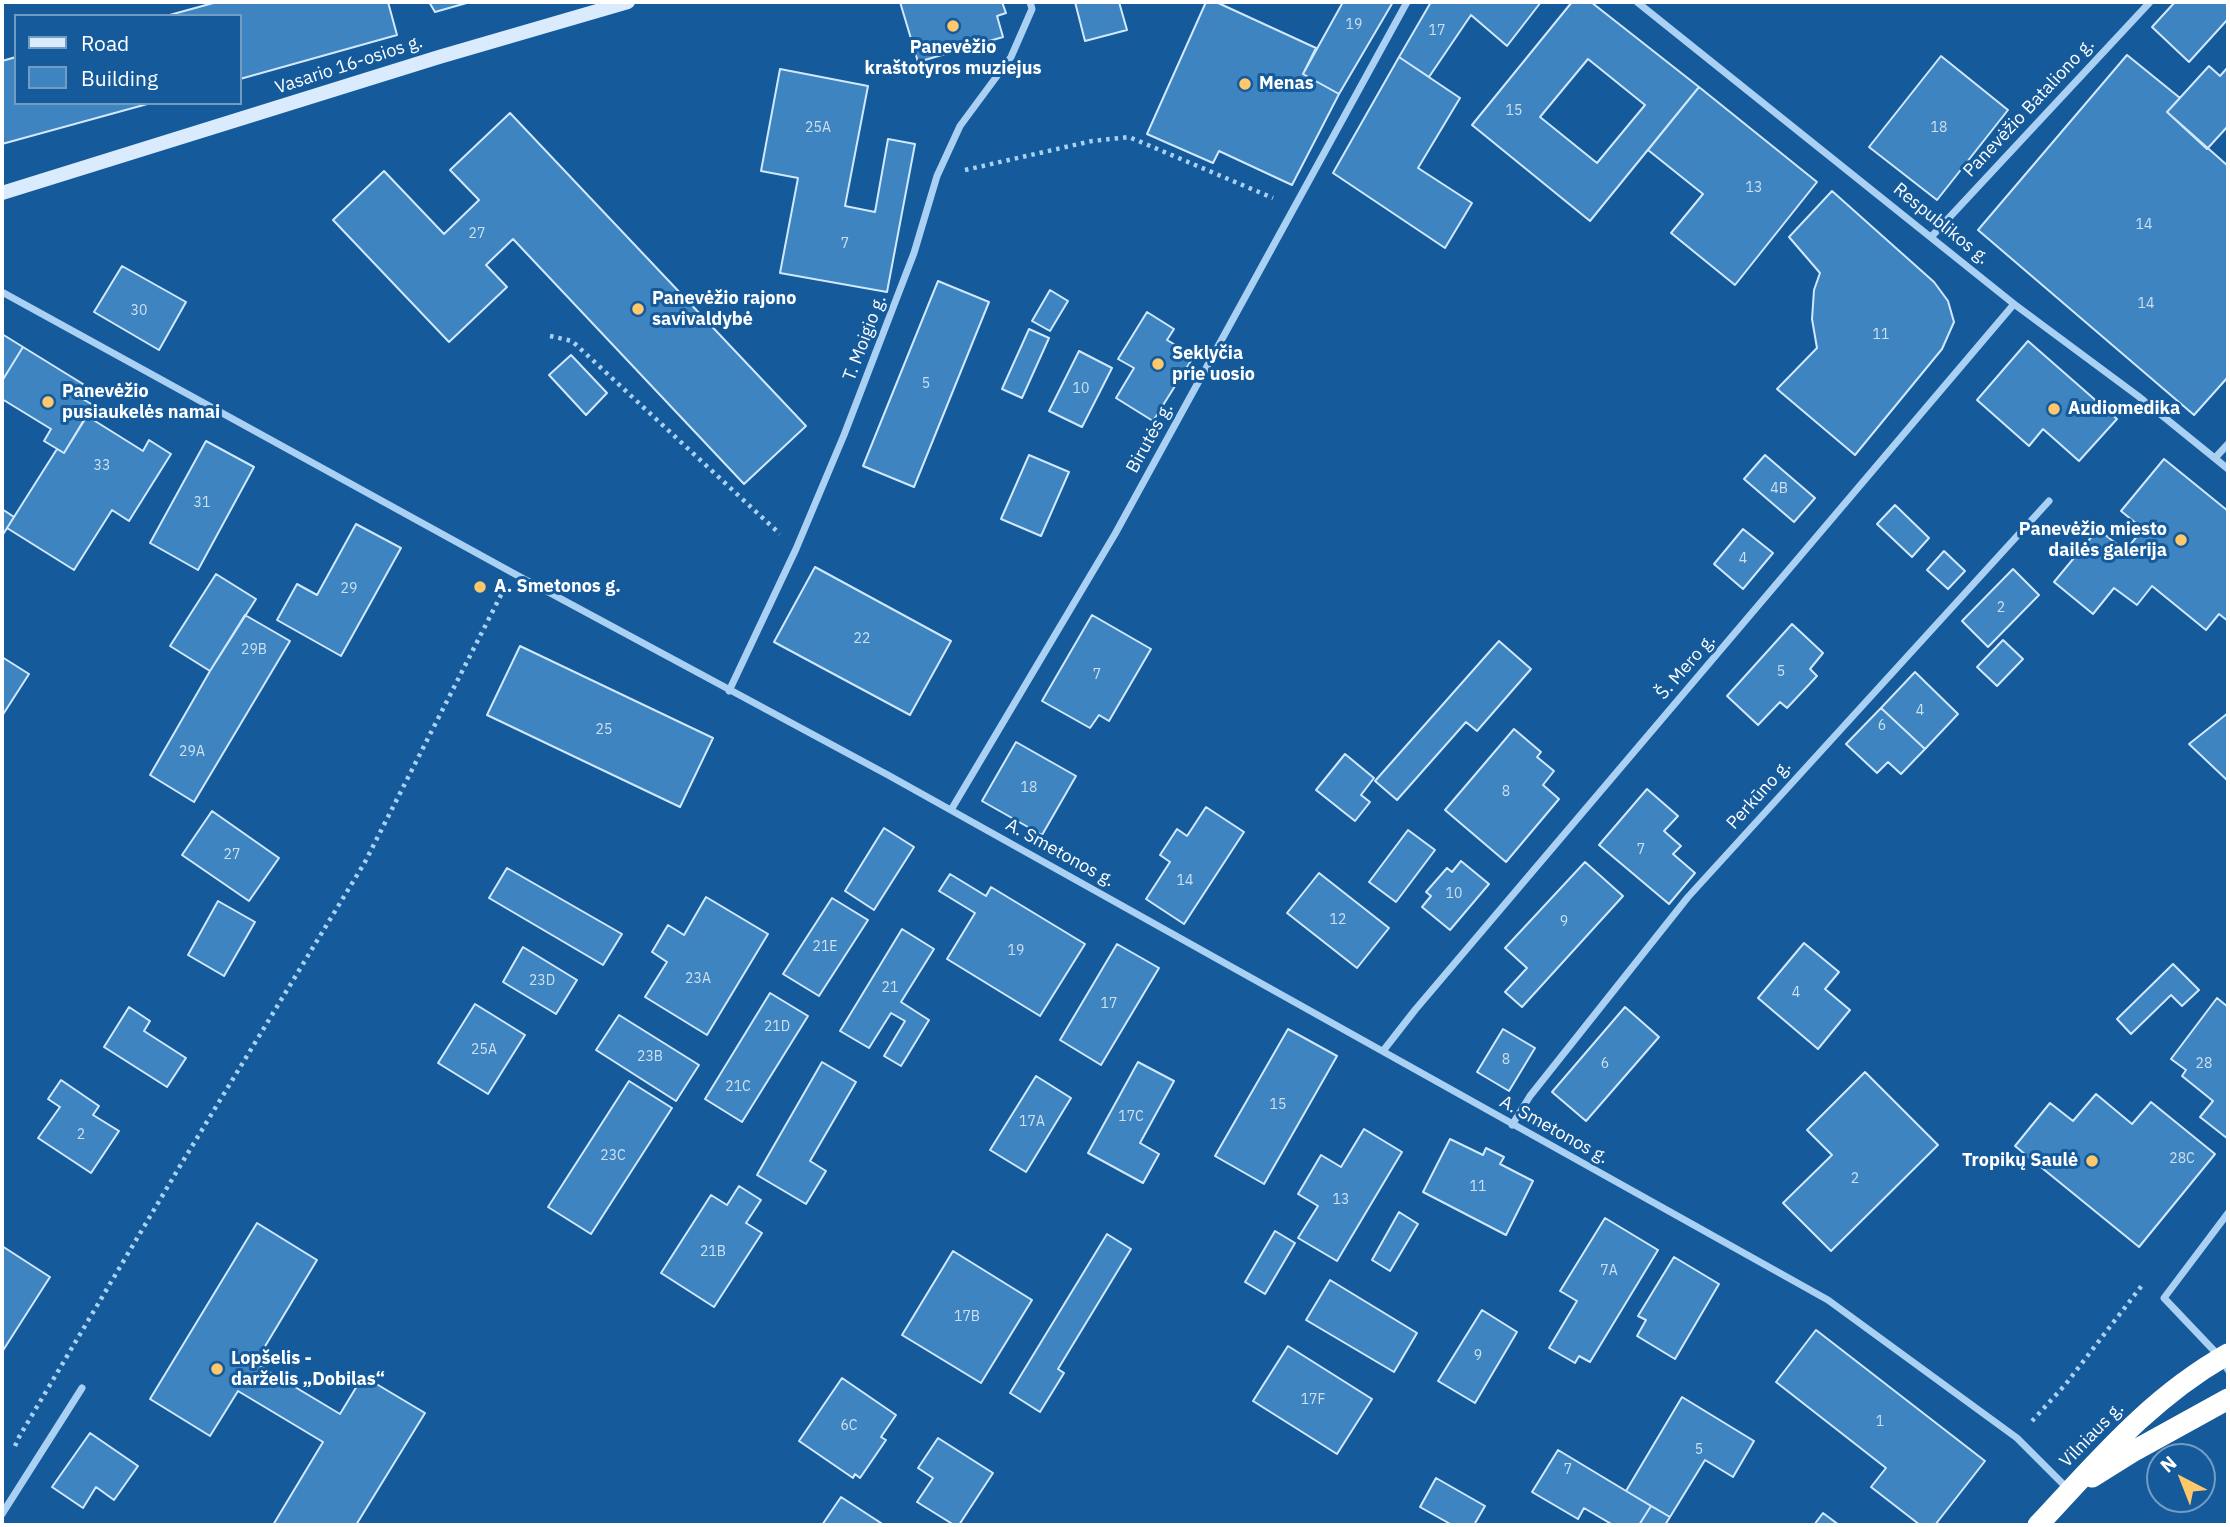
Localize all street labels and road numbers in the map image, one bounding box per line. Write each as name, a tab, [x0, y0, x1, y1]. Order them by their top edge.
street label: Vasario 16-osios g.	[272, 31, 426, 99]
street label: Panevėžio Bataliono g.	[1959, 34, 2099, 182]
street label: Respublikos g.	[1889, 179, 1993, 269]
street label: T. Moigio g.	[839, 292, 891, 384]
street label: Birutės g.	[1122, 399, 1178, 477]
street label: Š. Mero g.	[1652, 630, 1720, 704]
street label: Perkūno g.	[1722, 756, 1796, 834]
street label: A. Smetonos g.	[1002, 814, 1118, 892]
street label: A. Smetonos g.	[1496, 1091, 1612, 1169]
street label: Vilniaus g.	[2056, 1398, 2128, 1472]

